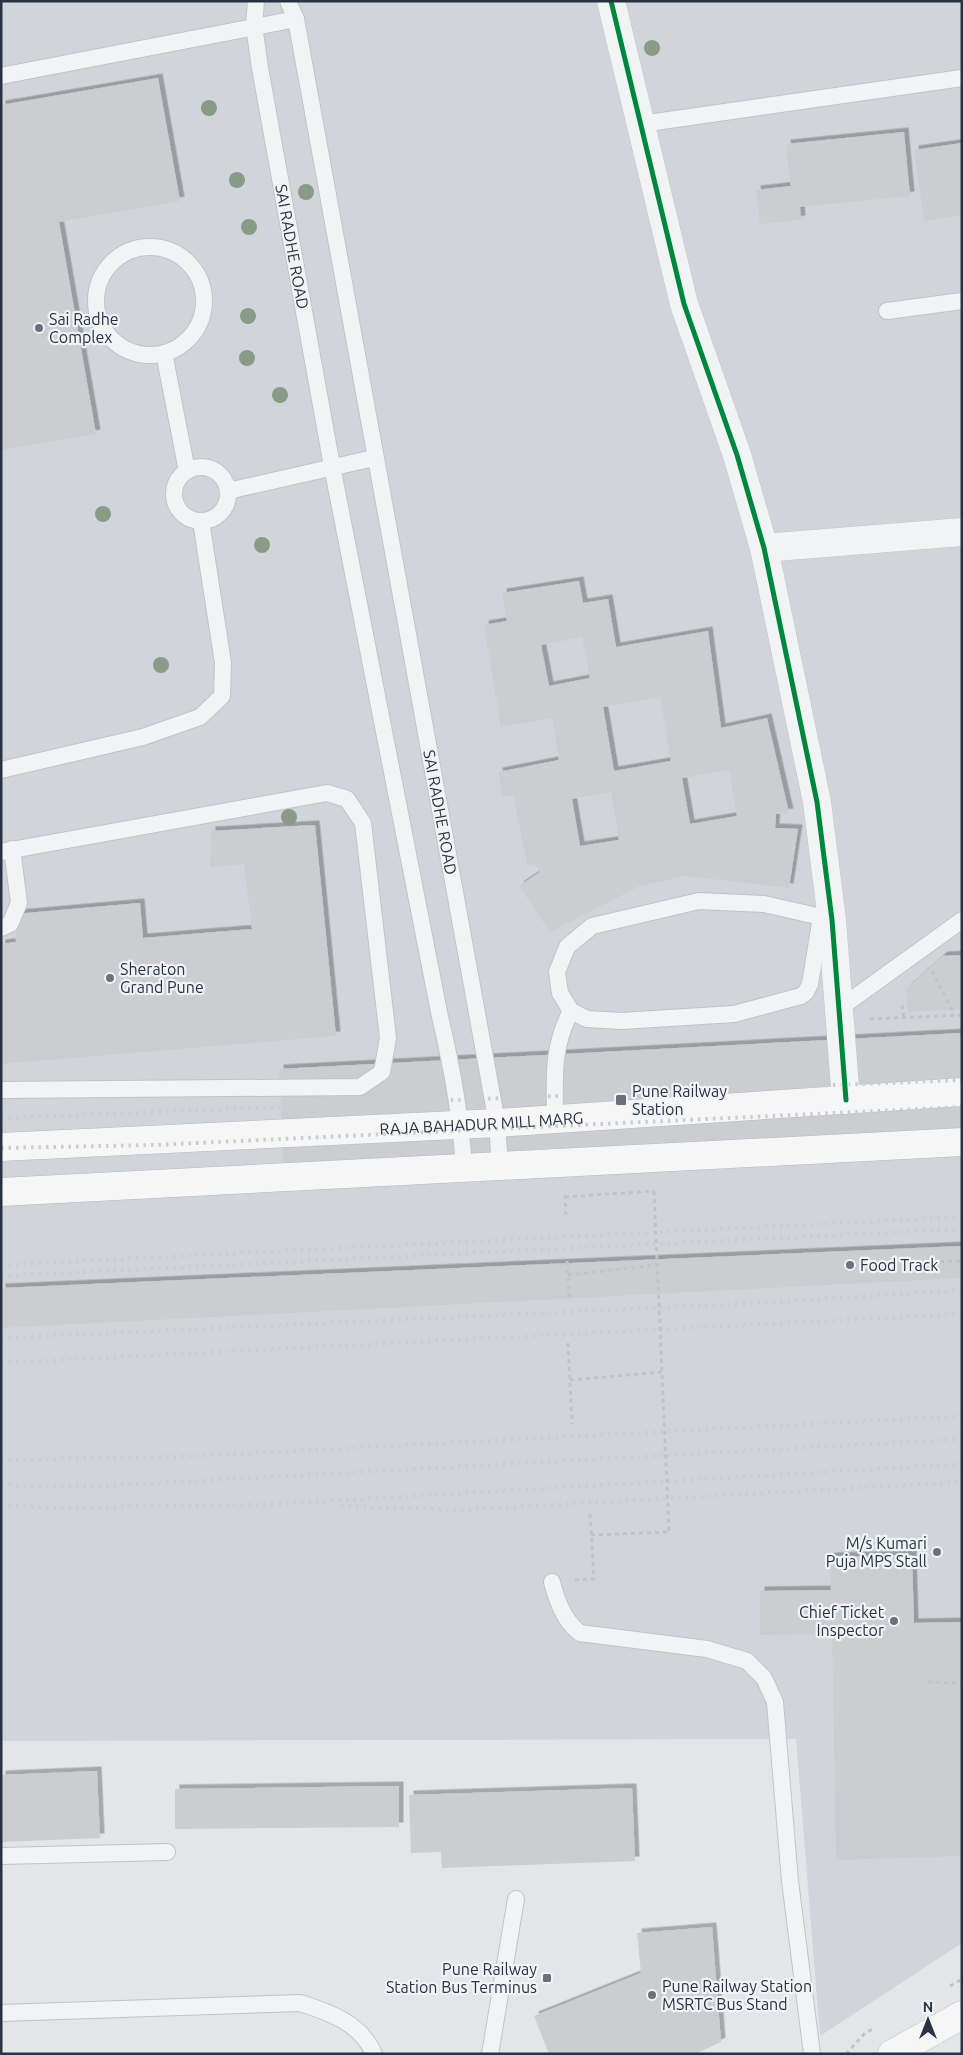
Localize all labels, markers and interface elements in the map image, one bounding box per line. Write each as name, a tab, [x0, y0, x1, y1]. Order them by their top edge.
street label: SAI RADHE ROAD	[272, 183, 312, 310]
place label: Sai Radhe Complex	[49, 310, 119, 346]
marker: Sai Radhe Complex	[33, 322, 45, 334]
street label: SAI RADHE ROAD	[420, 748, 461, 876]
place label: Sheraton Grand Pune	[120, 960, 204, 996]
marker: Sheraton Grand Pune	[104, 972, 116, 984]
place label: Pune Railway Station	[632, 1082, 727, 1118]
marker: Pune Railway Station	[614, 1093, 628, 1107]
street label: RAJA BAHADUR MILL MARG	[379, 1108, 584, 1138]
place label: Food Track	[860, 1256, 938, 1274]
marker: Food Track	[844, 1259, 856, 1271]
place label: M/s Kumari Puja MPS Stall	[826, 1534, 927, 1570]
marker: M/s Kumari Puja MPS Stall	[931, 1546, 943, 1558]
place label: Chief Ticket Inspector	[799, 1603, 885, 1639]
marker: Chief Ticket Inspector	[888, 1615, 900, 1627]
place label: Pune Railway Station Bus Terminus	[386, 1960, 537, 1996]
marker: Pune Railway Station Bus Terminus	[541, 1972, 553, 1984]
place label: Pune Railway Station MSRTC Bus Stand	[662, 1977, 812, 2013]
marker: Pune Railway Station MSRTC Bus Stand	[646, 1989, 658, 2001]
north arrow	[903, 1995, 953, 2045]
text: N	[923, 1999, 933, 2015]

